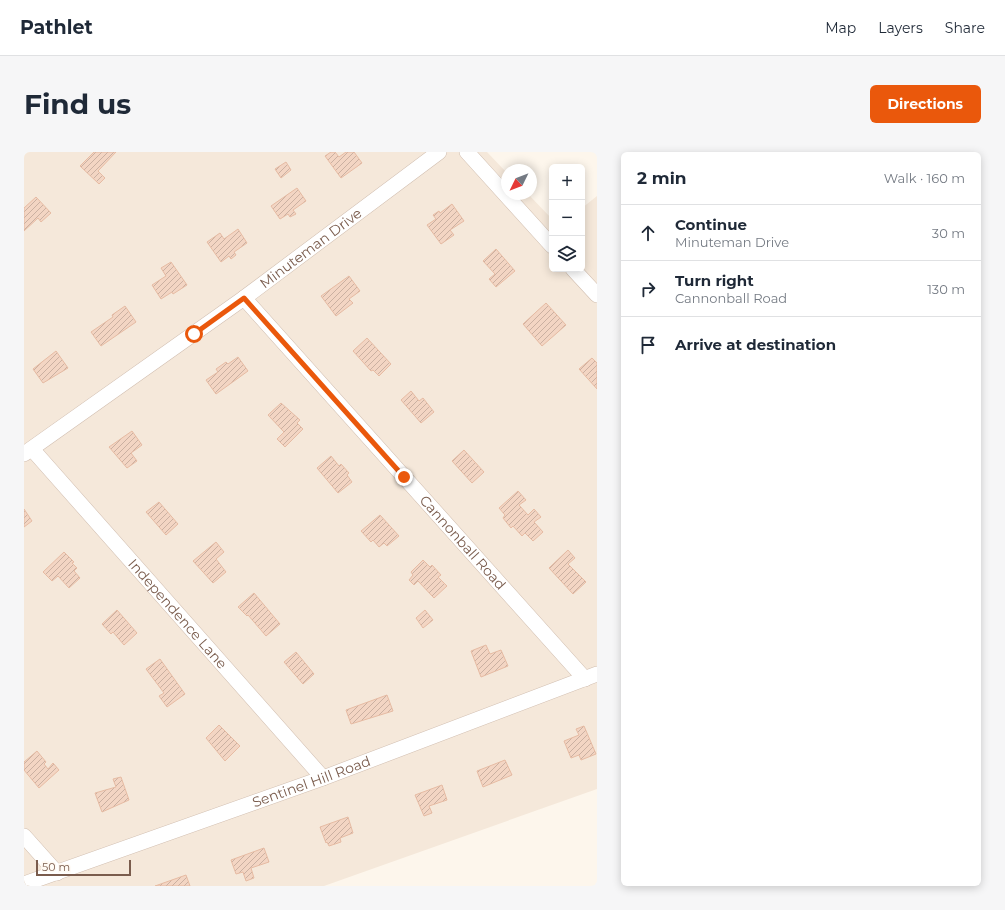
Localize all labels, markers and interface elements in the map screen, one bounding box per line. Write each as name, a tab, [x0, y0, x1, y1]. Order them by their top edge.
text: Pathlet	[20, 16, 93, 39]
text: Map	[825, 19, 856, 37]
text: Layers	[878, 19, 923, 37]
text: Share	[945, 19, 985, 37]
button: Directions	[870, 85, 981, 123]
text: Find us	[24, 87, 131, 121]
north arrow	[501, 164, 537, 200]
map controls	[549, 164, 585, 272]
button: +	[549, 164, 585, 200]
text: 2 min	[637, 168, 687, 188]
text: Walk · 160 m	[884, 170, 965, 186]
button: −	[549, 200, 585, 236]
street label: Minuteman Drive	[256, 204, 365, 292]
text: Continue	[675, 215, 747, 234]
icon: ahead	[637, 222, 659, 244]
text: 30 m	[932, 225, 965, 241]
text: Minuteman Drive	[675, 234, 789, 250]
button: layers	[549, 236, 585, 272]
text: Turn right	[675, 271, 754, 290]
icon: right	[637, 278, 659, 300]
text: 130 m	[927, 281, 965, 297]
text: Cannonball Road	[675, 290, 787, 306]
route start	[185, 325, 203, 343]
icon: arrive	[637, 334, 659, 356]
text: Arrive at destination	[675, 335, 836, 354]
route end	[395, 468, 413, 486]
street label: Cannonball Road	[416, 491, 510, 593]
street label: Independence Lane	[124, 555, 231, 673]
street label: Sentinel Hill Road	[250, 752, 373, 811]
scale bar	[36, 858, 131, 877]
text: 50 m	[42, 860, 70, 874]

